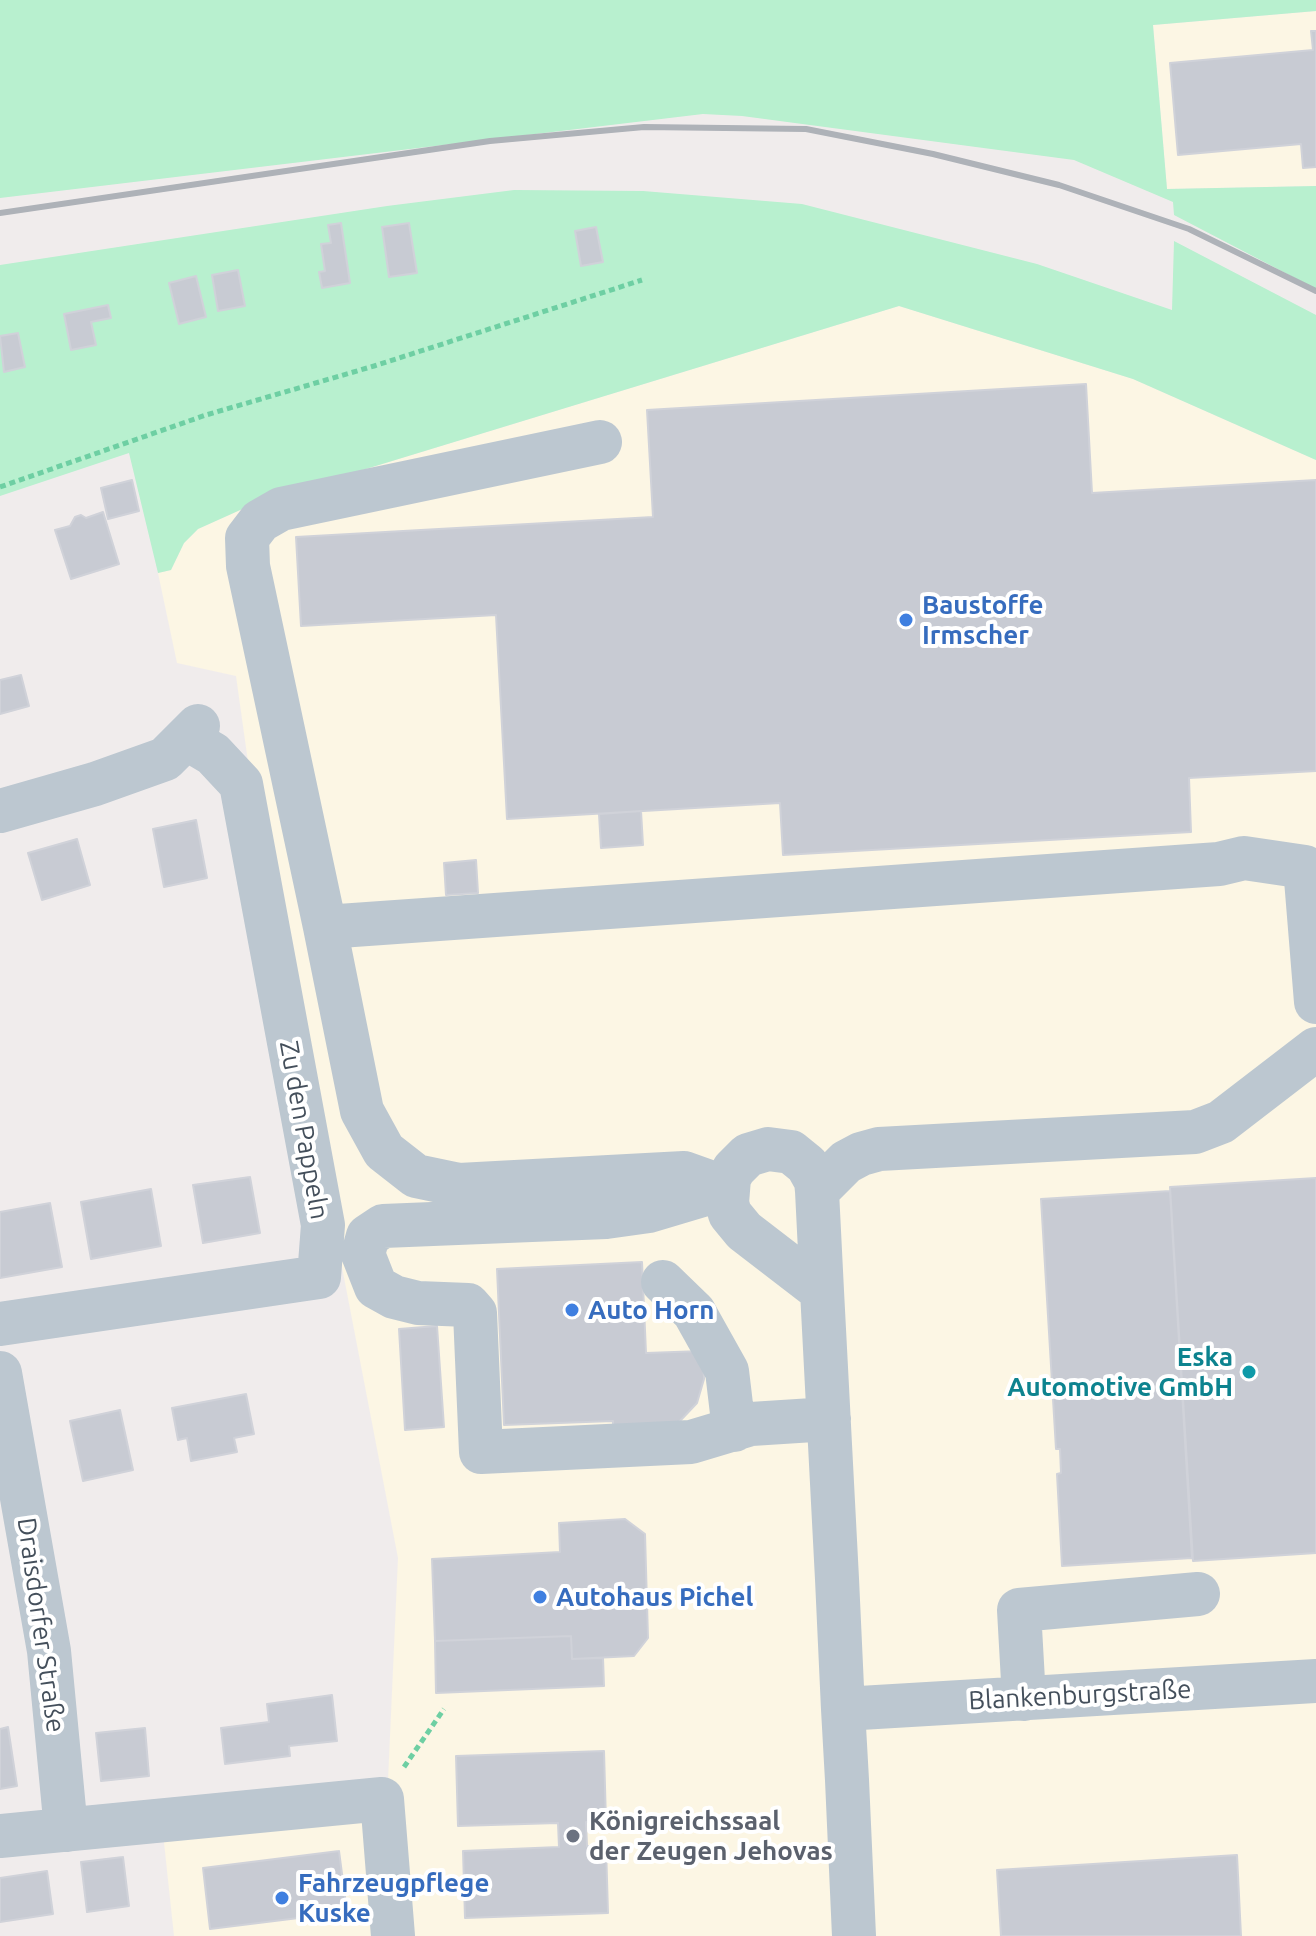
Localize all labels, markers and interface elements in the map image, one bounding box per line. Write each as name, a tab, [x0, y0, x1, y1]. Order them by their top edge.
place label: Baustoffe Irmscher	[922, 589, 1044, 650]
marker: Baustoffe Irmscher	[897, 611, 915, 629]
street label: Zu den Pappeln	[273, 1038, 335, 1222]
place label: Auto Horn	[588, 1294, 715, 1326]
marker: Auto Horn	[563, 1301, 581, 1319]
place label: Eska Automotive GmbH	[1007, 1341, 1233, 1402]
marker: Eska Automotive GmbH	[1240, 1363, 1258, 1381]
street label: Draisdorfer Straße	[10, 1516, 72, 1734]
place label: Autohaus Pichel	[556, 1581, 753, 1613]
marker: Autohaus Pichel	[531, 1588, 549, 1606]
street label: Blankenburgstraße	[968, 1674, 1192, 1716]
place label: Königreichssaal der Zeugen Jehovas	[589, 1805, 833, 1866]
marker: Königreichssaal der Zeugen Jehovas	[564, 1827, 582, 1845]
place label: Fahrzeugpflege Kuske	[298, 1867, 489, 1928]
marker: Fahrzeugpflege Kuske	[273, 1889, 291, 1907]

